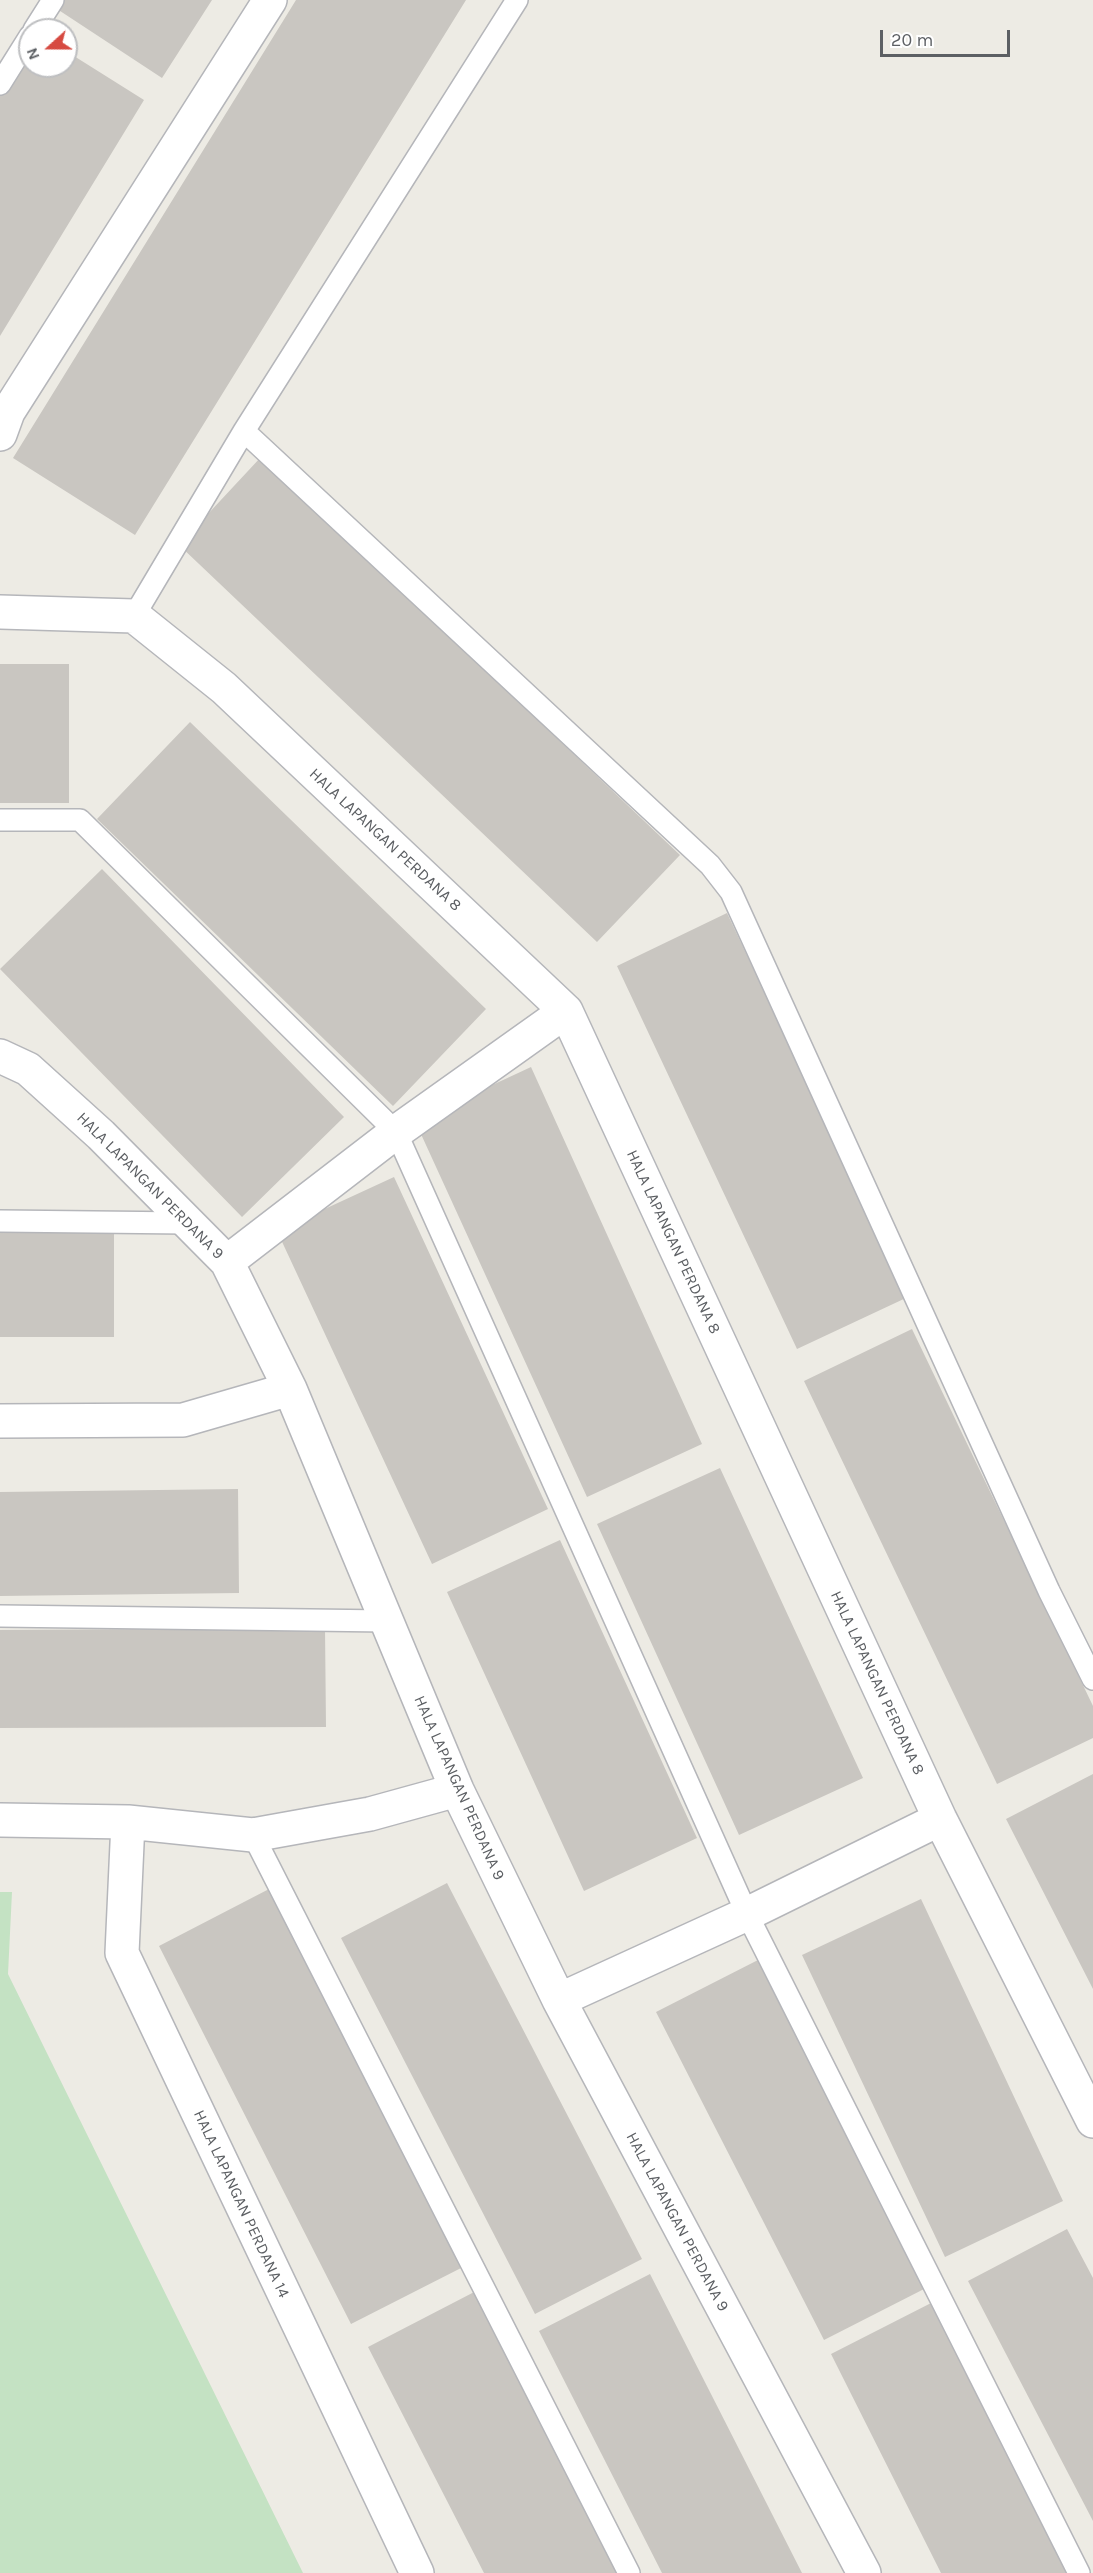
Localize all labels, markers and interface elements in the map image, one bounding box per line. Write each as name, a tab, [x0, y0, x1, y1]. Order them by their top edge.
north arrow	[18, 18, 78, 78]
scale bar	[883, 18, 1014, 56]
text: 20 m	[891, 29, 933, 51]
text: N	[22, 45, 44, 63]
street label: HALA LAPANGAN PERDANA 8	[305, 765, 465, 915]
street label: HALA LAPANGAN PERDANA 9	[72, 1108, 228, 1264]
street label: HALA LAPANGAN PERDANA 8	[622, 1147, 724, 1337]
street label: HALA LAPANGAN PERDANA 8	[826, 1588, 928, 1778]
street label: HALA LAPANGAN PERDANA 9	[410, 1693, 508, 1883]
street label: HALA LAPANGAN PERDANA 14	[189, 2107, 293, 2301]
street label: HALA LAPANGAN PERDANA 9	[622, 2129, 732, 2315]

